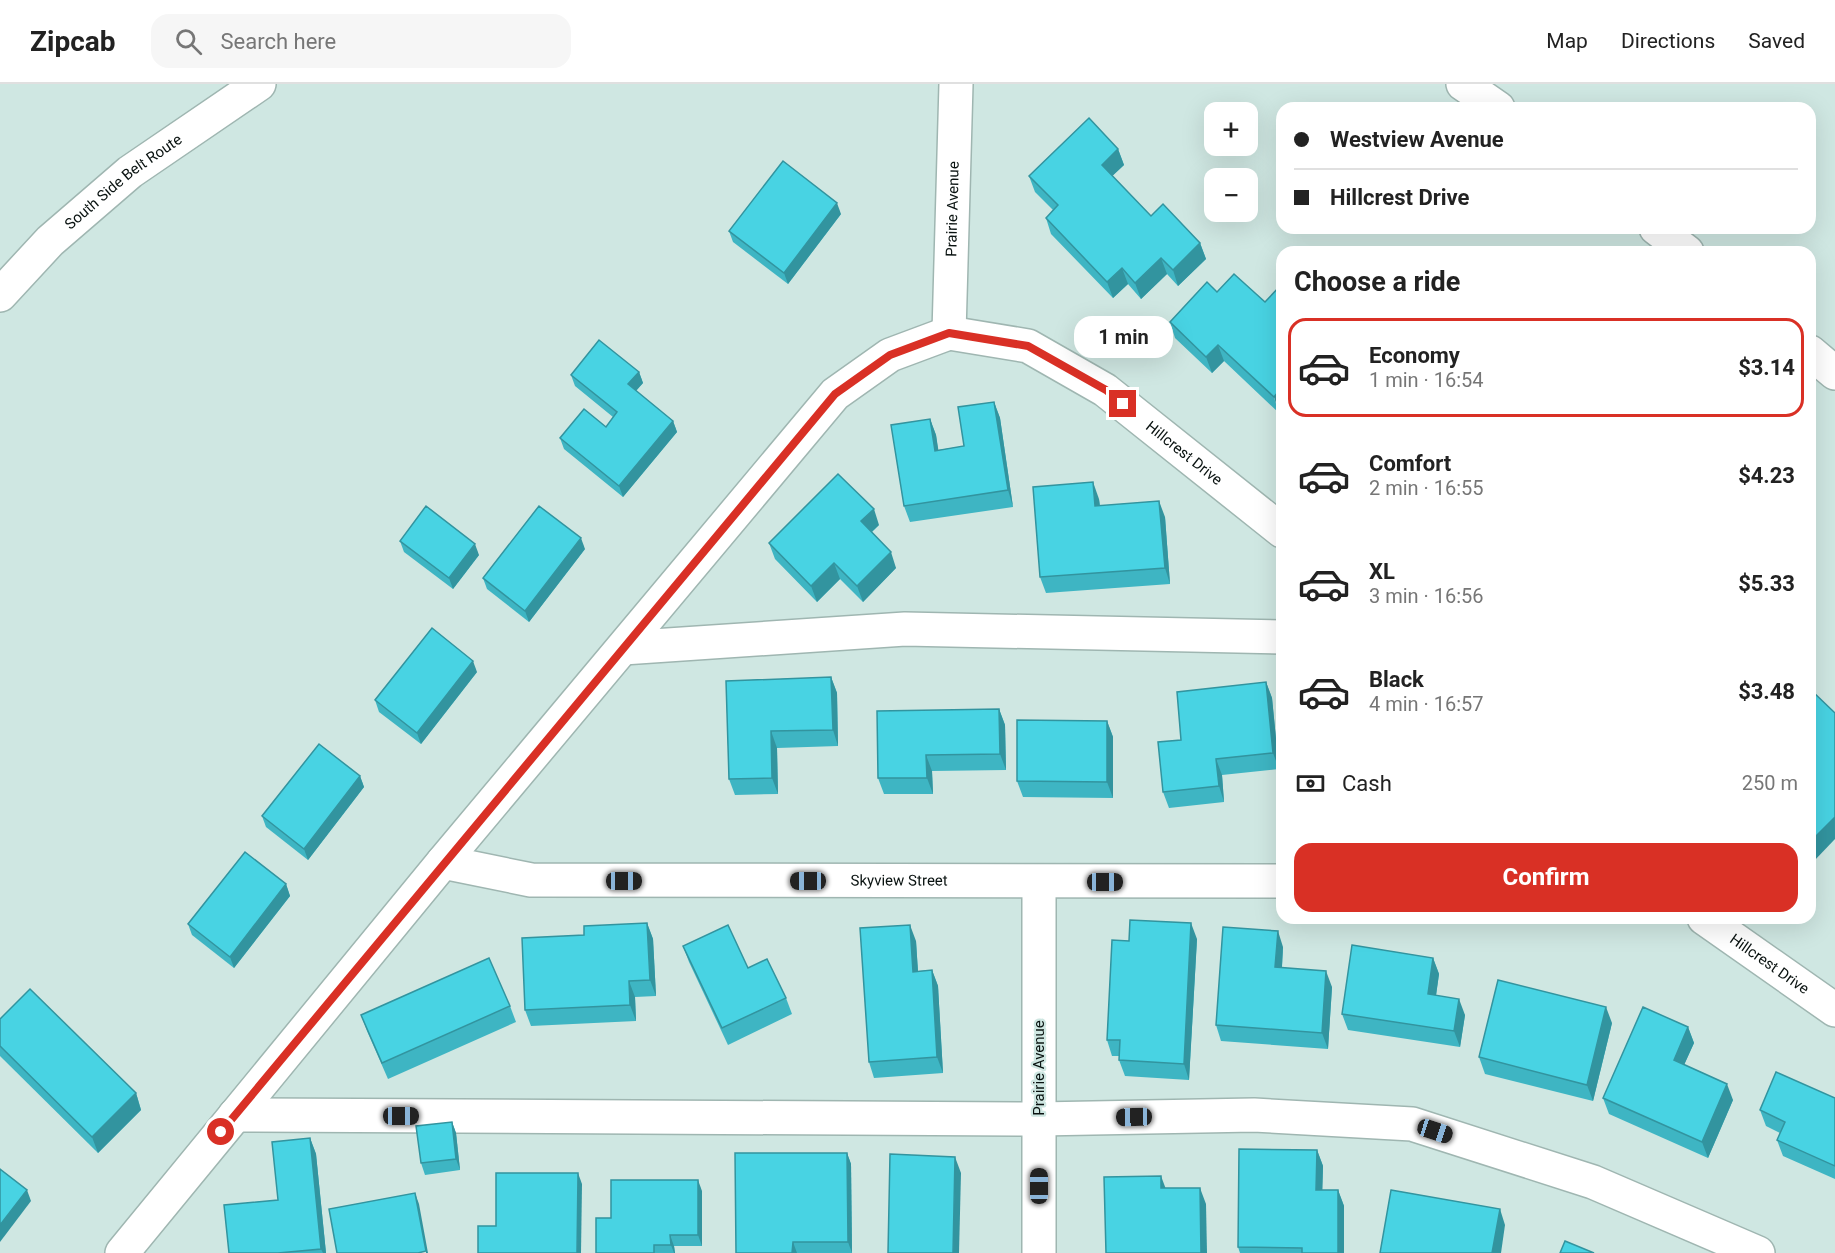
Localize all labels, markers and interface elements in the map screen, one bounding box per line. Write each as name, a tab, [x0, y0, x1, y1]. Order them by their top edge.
search box	[151, 14, 571, 68]
text: Zipcab	[30, 25, 115, 58]
icon: search	[172, 25, 205, 58]
text: Search here	[220, 29, 336, 54]
text: Map	[1546, 29, 1588, 53]
text: Directions	[1621, 29, 1715, 53]
text: Saved	[1748, 29, 1805, 53]
map controls	[1204, 102, 1258, 222]
button: +	[1204, 102, 1258, 156]
text: Westview Avenue	[1330, 127, 1504, 152]
street label: South Side Belt Route	[61, 130, 185, 233]
street label: Prairie Avenue	[942, 161, 963, 257]
button: −	[1204, 168, 1258, 222]
text: Hillcrest Drive	[1330, 185, 1469, 210]
text: Choose a ride	[1294, 266, 1460, 298]
callout: 1 min	[1074, 317, 1172, 359]
text: 1 min	[1098, 325, 1149, 349]
icon: car	[1297, 341, 1351, 395]
text: Economy	[1369, 343, 1460, 368]
text: $3.14	[1738, 355, 1795, 380]
text: 1 min · 16:54	[1369, 368, 1484, 392]
route end	[1109, 390, 1136, 417]
street label: Hillcrest Drive	[1142, 417, 1226, 489]
icon: car	[1297, 449, 1351, 503]
text: Comfort	[1369, 451, 1451, 476]
text: $4.23	[1738, 463, 1795, 488]
text: 2 min · 16:55	[1369, 476, 1484, 500]
icon: car	[1297, 557, 1351, 611]
text: XL	[1369, 559, 1395, 584]
text: $5.33	[1738, 571, 1795, 596]
text: 3 min · 16:56	[1369, 584, 1484, 608]
icon: car	[1297, 665, 1351, 719]
text: Black	[1369, 667, 1424, 692]
text: $3.48	[1738, 679, 1795, 704]
text: 4 min · 16:57	[1369, 692, 1484, 716]
icon: cash	[1294, 767, 1327, 800]
text: Cash	[1342, 771, 1392, 796]
text: 250 m	[1742, 771, 1798, 795]
button: Confirm	[1294, 843, 1798, 912]
street label: Skyview Street	[851, 871, 948, 890]
car	[606, 872, 642, 890]
car	[790, 872, 826, 890]
car	[1087, 873, 1123, 891]
street label: Hillcrest Drive	[1726, 930, 1813, 998]
street label: Prairie Avenue	[1030, 1020, 1048, 1116]
car	[383, 1107, 419, 1125]
car	[1116, 1108, 1152, 1126]
car	[1415, 1117, 1455, 1145]
route start	[207, 1118, 234, 1145]
car	[1030, 1168, 1048, 1204]

